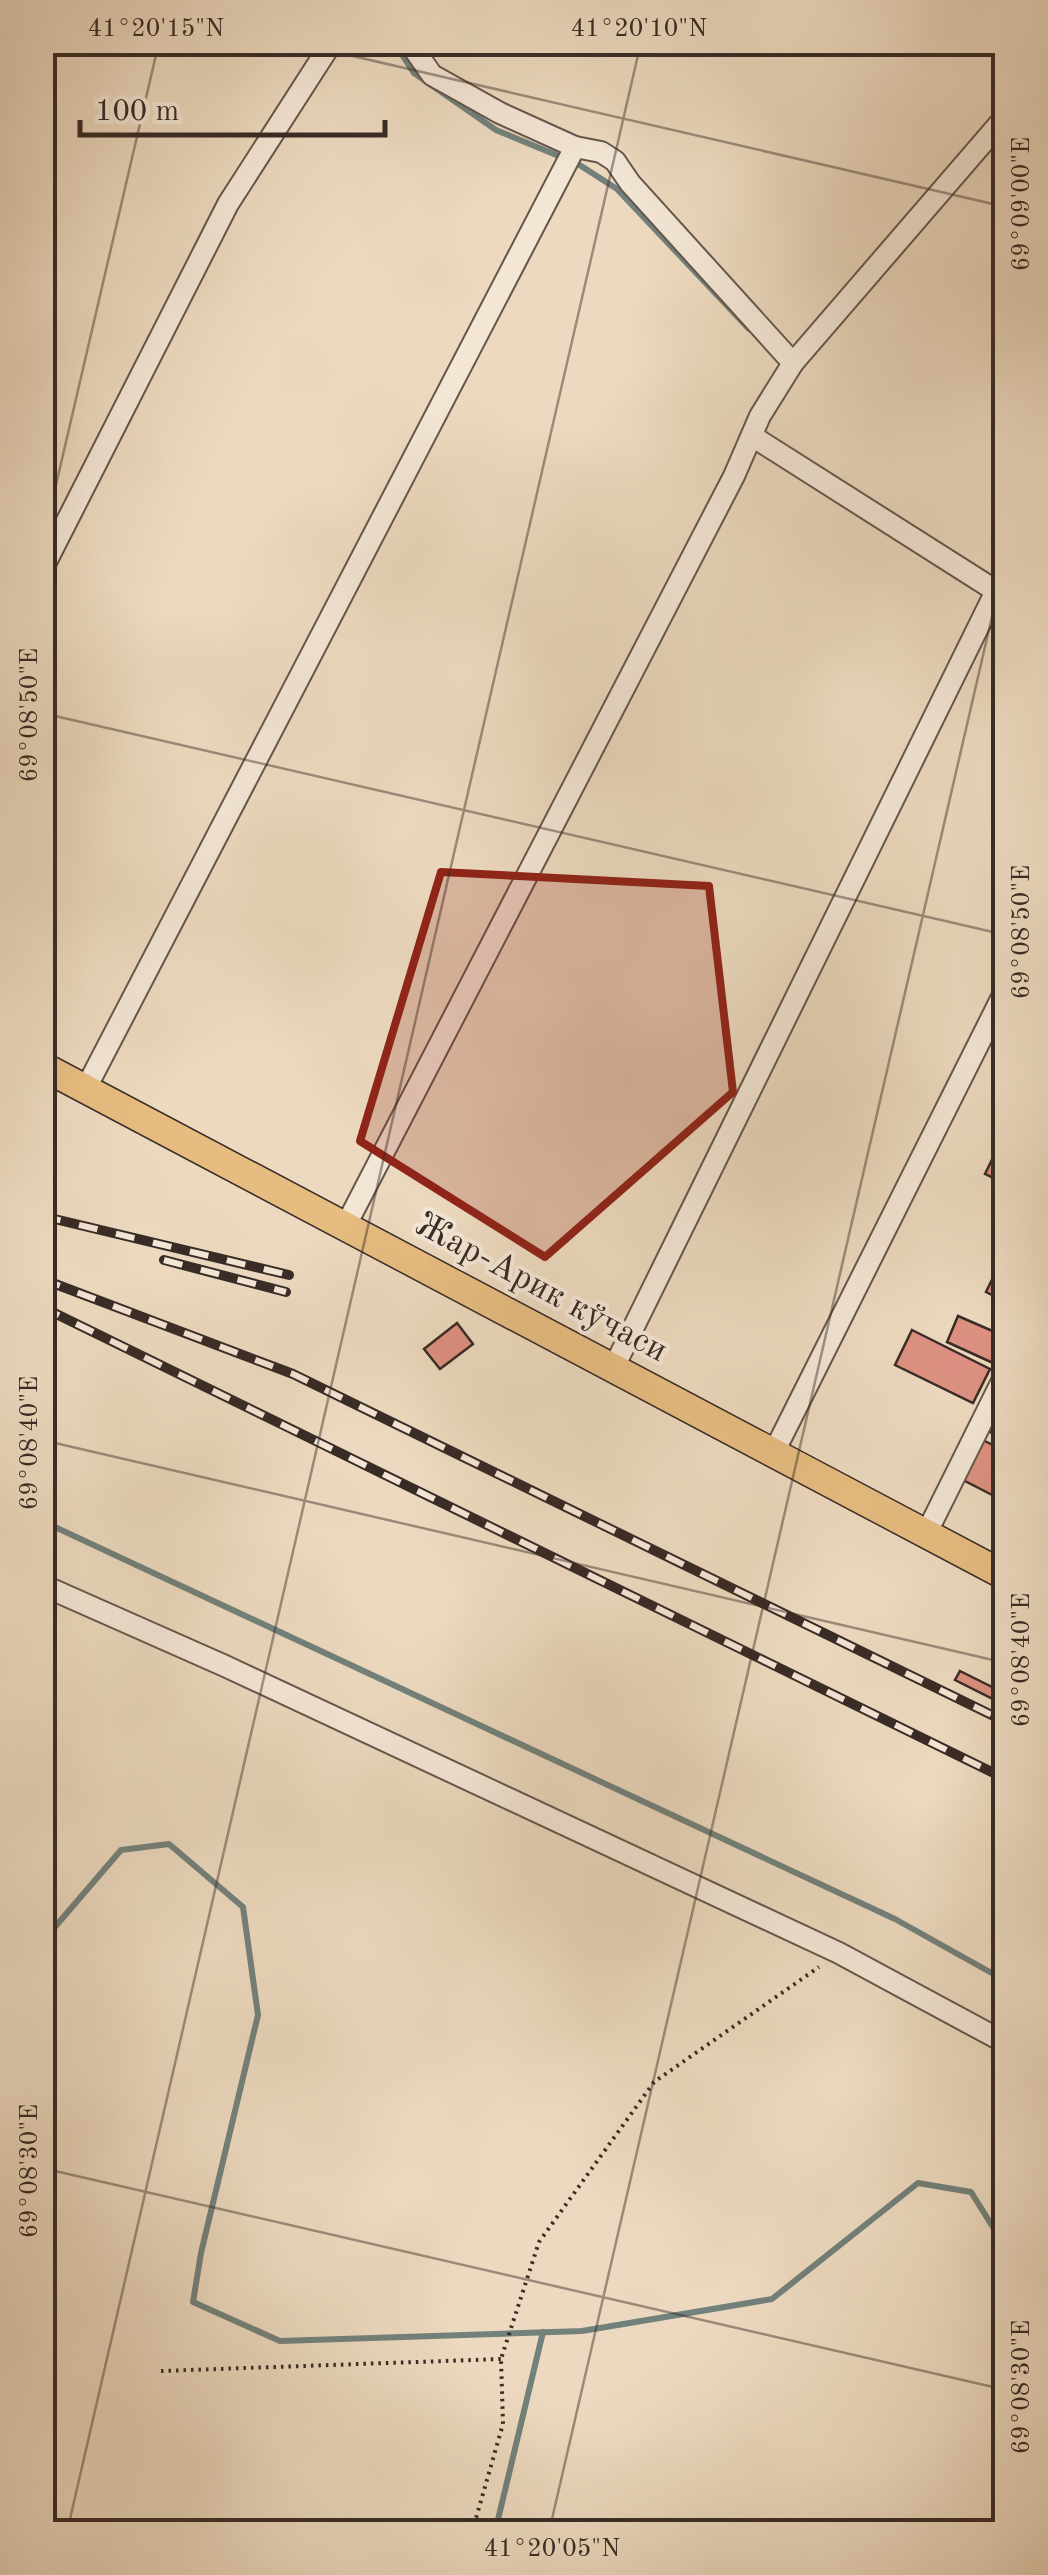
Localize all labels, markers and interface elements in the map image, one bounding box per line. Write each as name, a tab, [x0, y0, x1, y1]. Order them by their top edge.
text: 41°20'15"N	[88, 17, 224, 42]
text: 41°20'10"N	[571, 17, 707, 42]
scale bar	[80, 75, 385, 137]
text: 100 m	[95, 97, 179, 127]
text: 69°09'00"E	[1010, 137, 1035, 271]
text: 69°08'50"E	[18, 648, 43, 782]
text: 69°08'50"E	[1010, 865, 1035, 999]
street label: Жар-Арик кўчаси	[409, 1207, 673, 1369]
text: 69°08'40"E	[18, 1376, 43, 1510]
text: 69°08'40"E	[1010, 1593, 1035, 1727]
text: 69°08'30"E	[18, 2104, 43, 2238]
text: 69°08'30"E	[1010, 2320, 1035, 2454]
text: 41°20'05"N	[484, 2537, 620, 2562]

